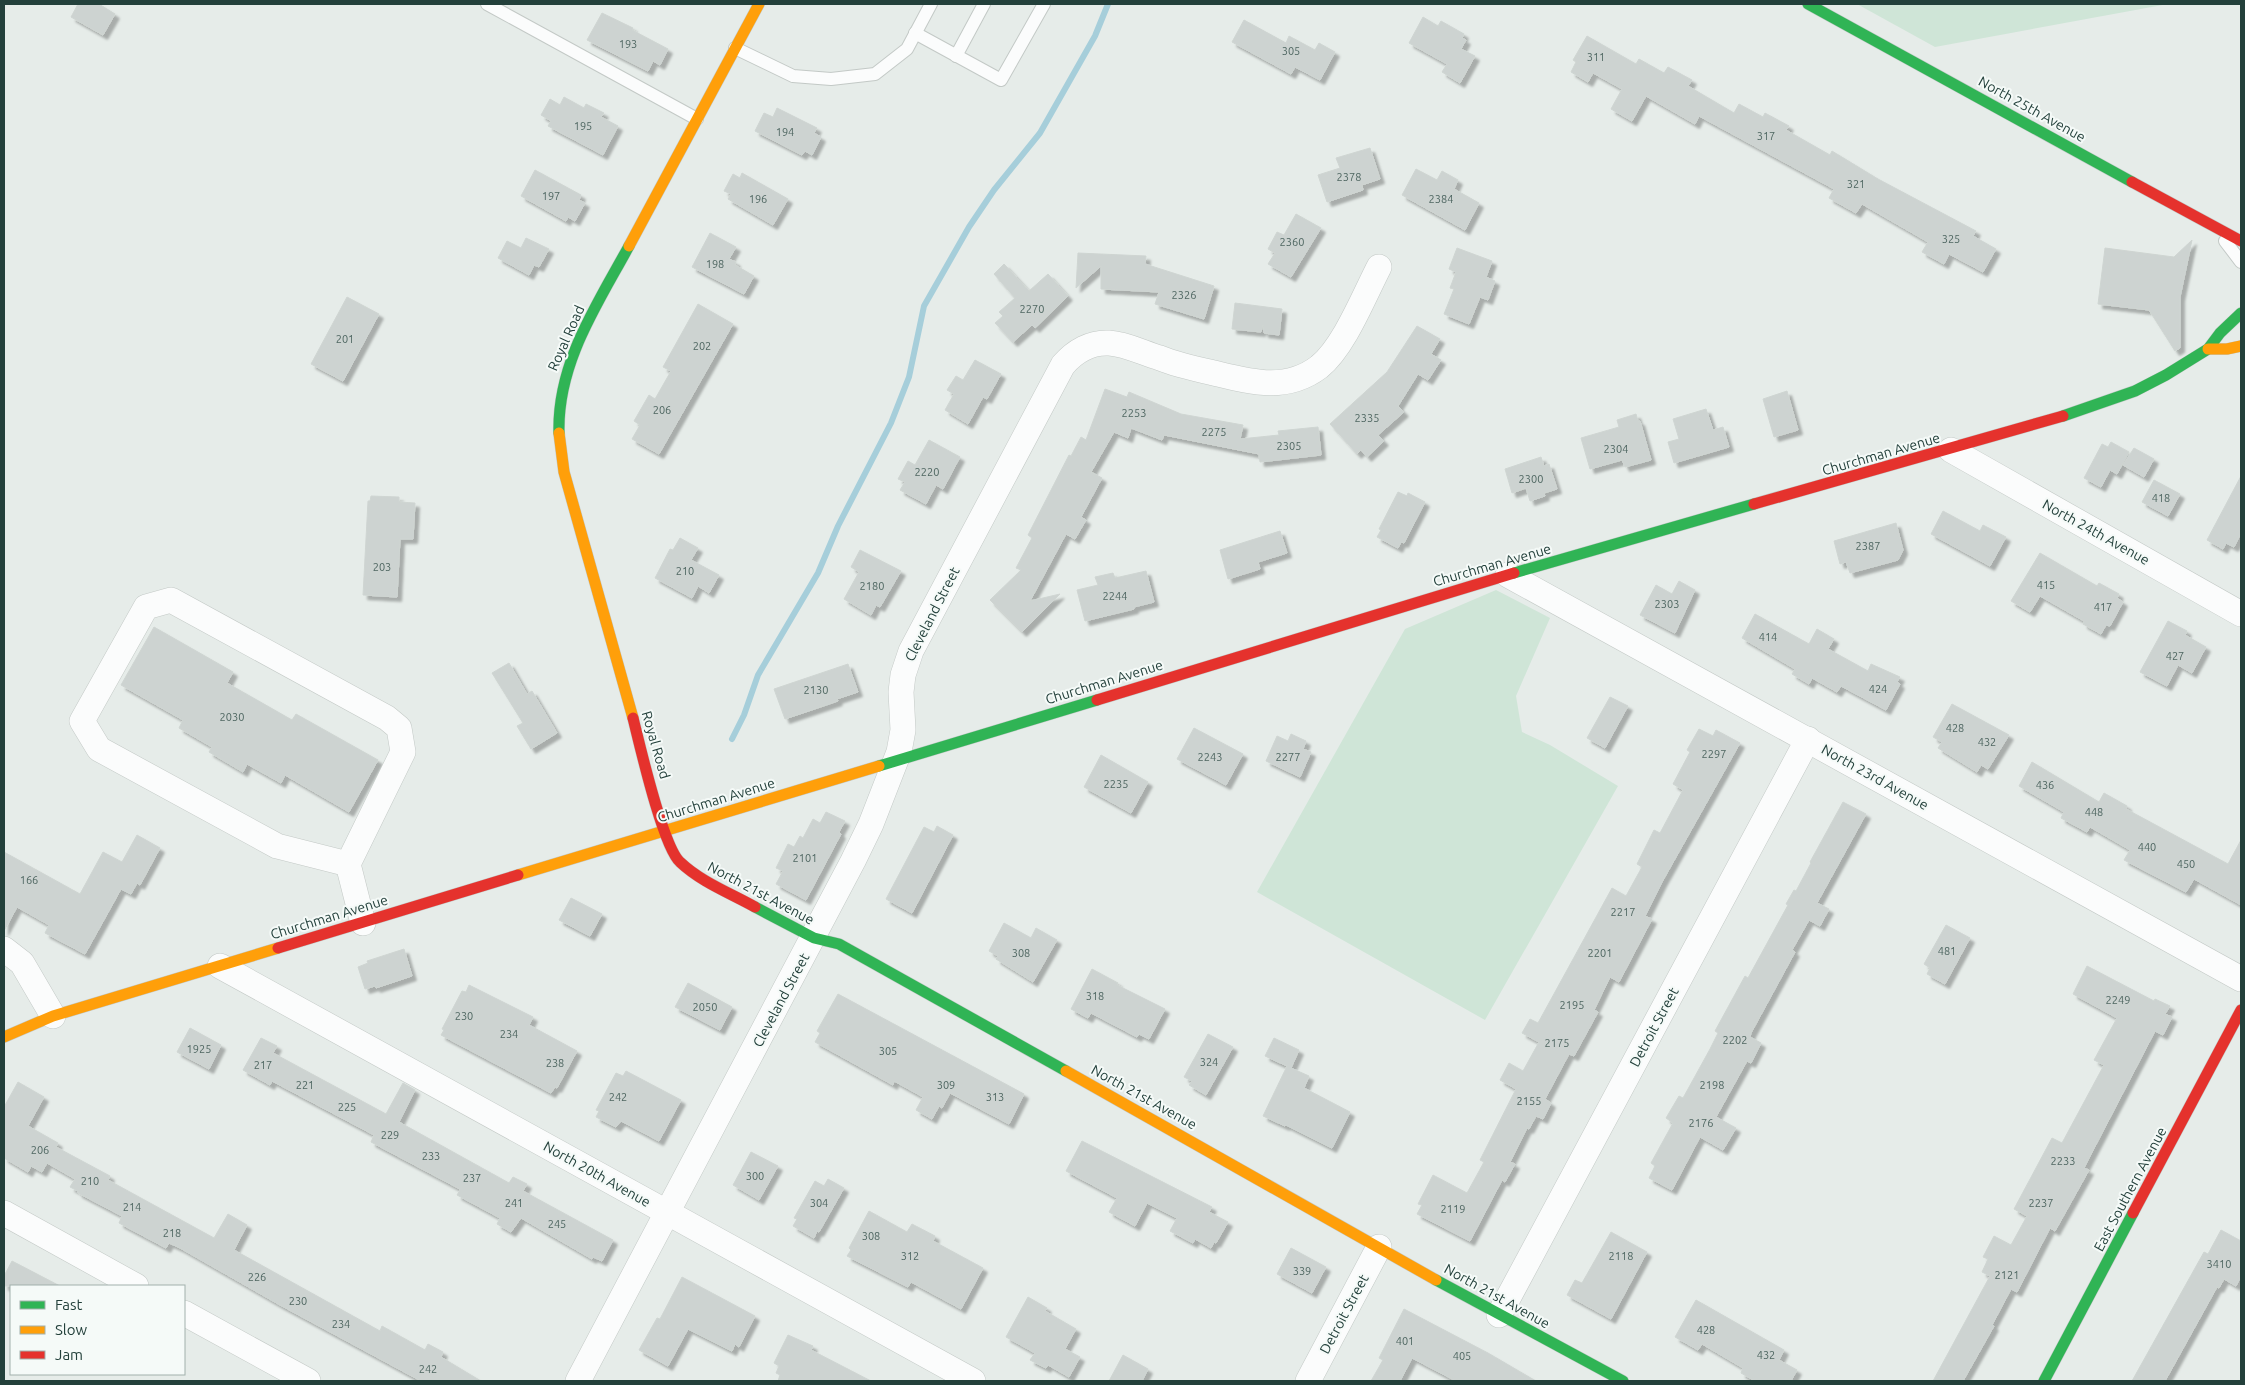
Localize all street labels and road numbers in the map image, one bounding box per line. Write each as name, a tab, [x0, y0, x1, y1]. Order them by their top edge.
street label: North 25th Avenue	[1976, 73, 2088, 145]
street label: Royal Road	[544, 303, 588, 373]
street label: Churchman Avenue	[1820, 429, 1942, 479]
street label: North 24th Avenue	[2040, 496, 2152, 568]
street label: Churchman Avenue	[1431, 540, 1553, 590]
street label: Cleveland Street	[901, 564, 963, 664]
street label: Churchman Avenue	[1043, 657, 1165, 707]
street label: Royal Road	[639, 709, 673, 781]
street label: North 23rd Avenue	[1819, 741, 1931, 813]
street label: Churchman Avenue	[655, 775, 777, 825]
street label: North 21st Avenue	[705, 858, 817, 928]
street label: Churchman Avenue	[268, 892, 390, 942]
street label: Cleveland Street	[750, 950, 813, 1050]
street label: Detroit Street	[1626, 984, 1682, 1070]
street label: North 21st Avenue	[1089, 1061, 1199, 1133]
street label: East Southern Avenue	[2090, 1124, 2170, 1254]
street label: North 20th Avenue	[541, 1138, 653, 1210]
street label: North 21st Avenue	[1442, 1260, 1552, 1332]
street label: Detroit Street	[1316, 1271, 1372, 1357]

